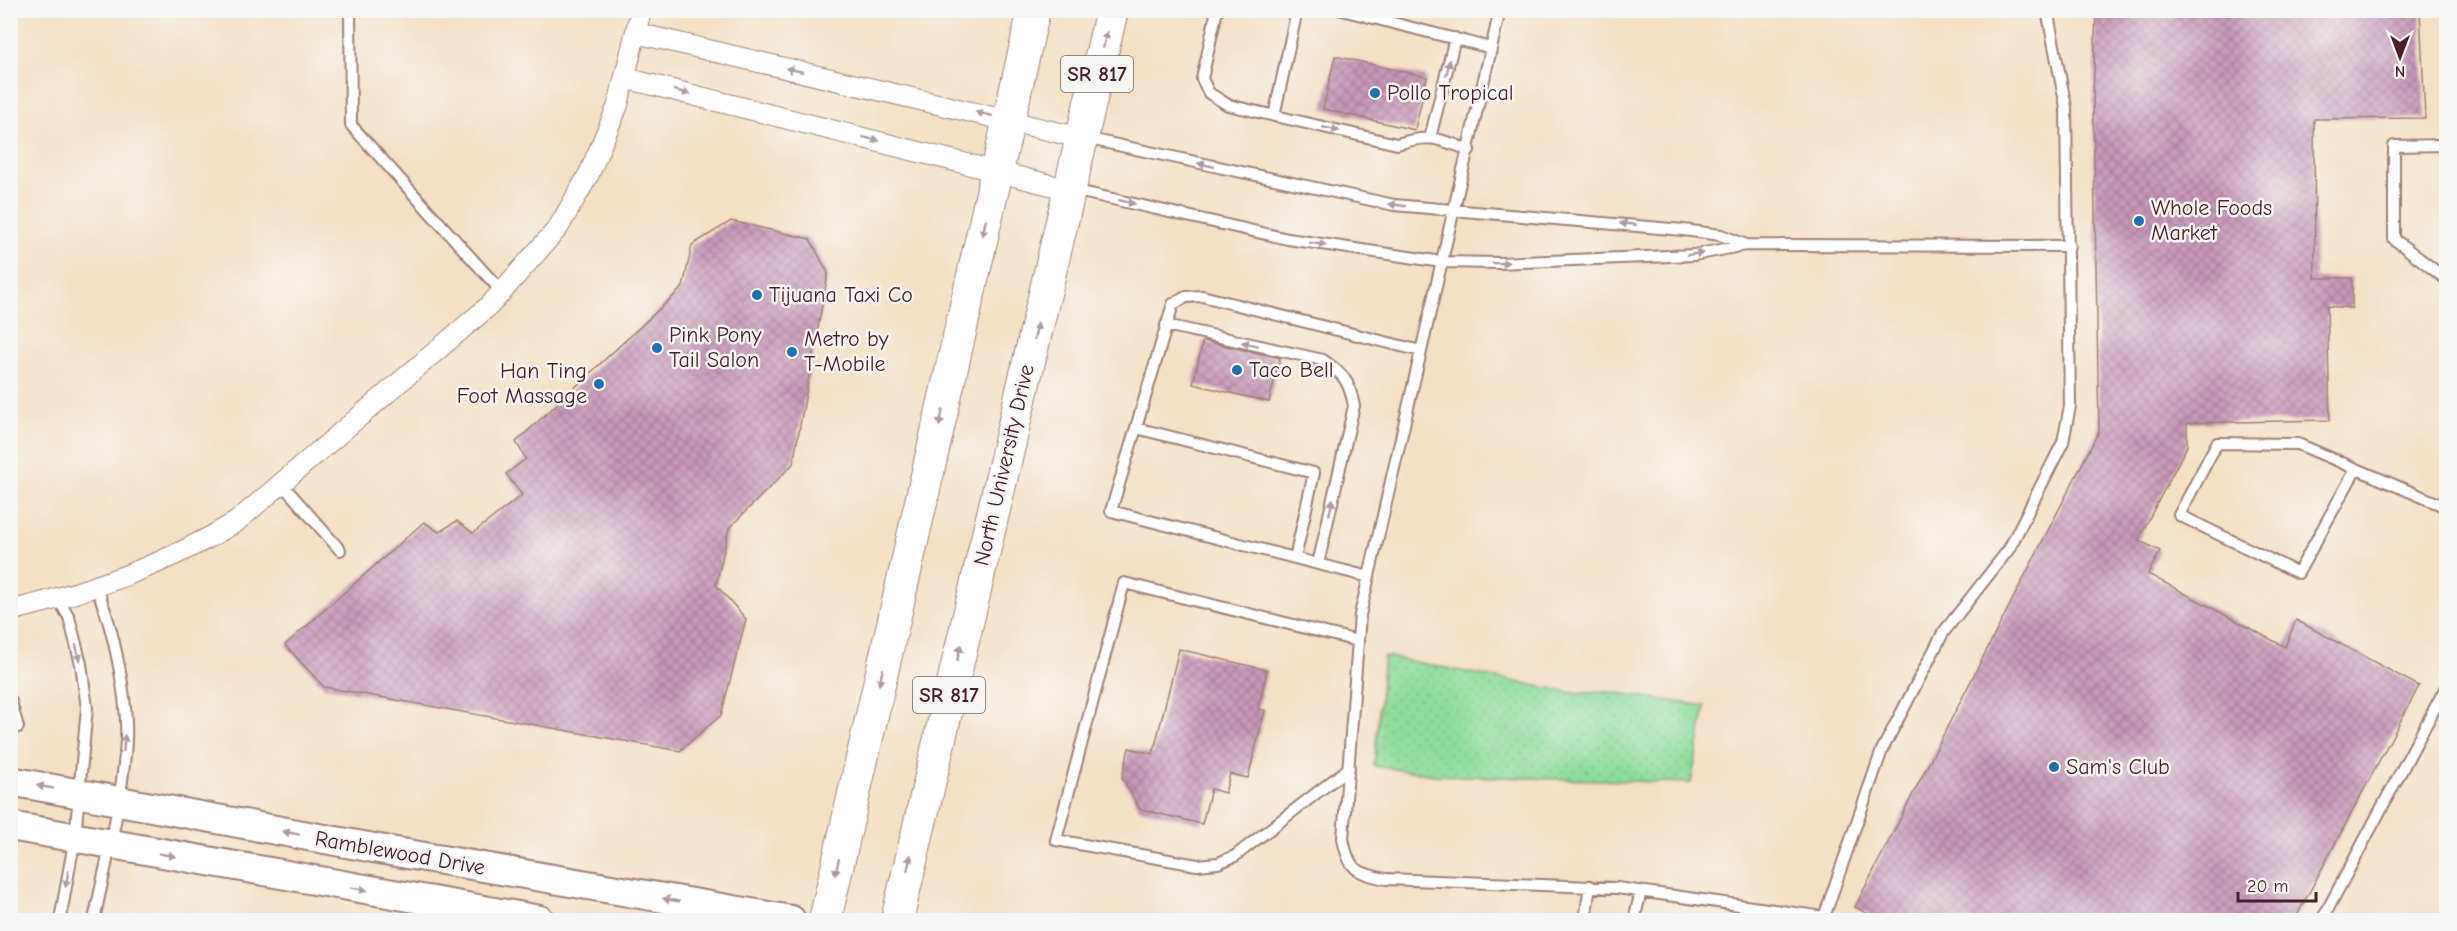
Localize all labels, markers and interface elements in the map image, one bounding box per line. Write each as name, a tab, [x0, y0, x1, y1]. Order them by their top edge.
north arrow	[2370, 27, 2430, 87]
one-way arrow	[1101, 31, 1111, 49]
road number: SR 817	[1061, 56, 1133, 92]
one-way arrow	[1444, 58, 1453, 76]
text: N	[2395, 62, 2405, 80]
one-way arrow	[784, 65, 803, 74]
place label: Pollo Tropical	[1387, 80, 1514, 106]
marker: Pollo Tropical	[1368, 86, 1382, 100]
one-way arrow	[673, 87, 691, 97]
one-way arrow	[974, 109, 993, 119]
one-way arrow	[1322, 125, 1341, 134]
one-way arrow	[862, 135, 880, 145]
one-way arrow	[1197, 159, 1215, 169]
place label: Whole Foods Market	[2151, 195, 2272, 246]
one-way arrow	[1118, 198, 1136, 208]
one-way arrow	[1387, 200, 1406, 209]
marker: Whole Foods Market	[2132, 214, 2146, 228]
one-way arrow	[979, 219, 989, 237]
one-way arrow	[1618, 219, 1637, 229]
one-way arrow	[1308, 239, 1327, 248]
one-way arrow	[1686, 249, 1705, 259]
one-way arrow	[1491, 258, 1510, 268]
place label: Tijuana Taxi Co	[769, 282, 913, 308]
marker: Tijuana Taxi Co	[750, 288, 764, 302]
place label: Pink Pony Tail Salon	[669, 322, 762, 373]
one-way arrow	[1032, 322, 1042, 341]
place label: Metro by T-Mobile	[804, 326, 889, 377]
one-way arrow	[1240, 339, 1259, 348]
marker: Pink Pony Tail Salon	[650, 341, 664, 355]
marker: Metro by T-Mobile	[785, 345, 799, 359]
place label: Taco Bell	[1249, 357, 1334, 383]
place label: Han Ting Foot Massage	[457, 358, 587, 409]
street label: North University Drive	[968, 362, 1040, 568]
marker: Taco Bell	[1230, 363, 1244, 377]
marker: Han Ting Foot Massage	[592, 377, 606, 391]
one-way arrow	[935, 409, 945, 427]
one-way arrow	[1327, 498, 1336, 517]
one-way arrow	[74, 644, 84, 662]
one-way arrow	[955, 644, 965, 663]
one-way arrow	[875, 668, 885, 687]
road number: SR 817	[913, 677, 985, 713]
one-way arrow	[120, 734, 129, 753]
place label: Sam's Club	[2066, 754, 2170, 780]
marker: Sam's Club	[2047, 760, 2061, 774]
one-way arrow	[35, 783, 54, 792]
street label: Ramblewood Drive	[313, 825, 487, 881]
one-way arrow	[281, 828, 300, 837]
one-way arrow	[158, 851, 177, 860]
one-way arrow	[905, 854, 915, 873]
one-way arrow	[832, 858, 841, 877]
scale bar	[2238, 865, 2316, 903]
one-way arrow	[62, 869, 71, 888]
text: 20 m	[2247, 876, 2288, 897]
one-way arrow	[350, 885, 369, 894]
one-way arrow	[662, 895, 681, 904]

